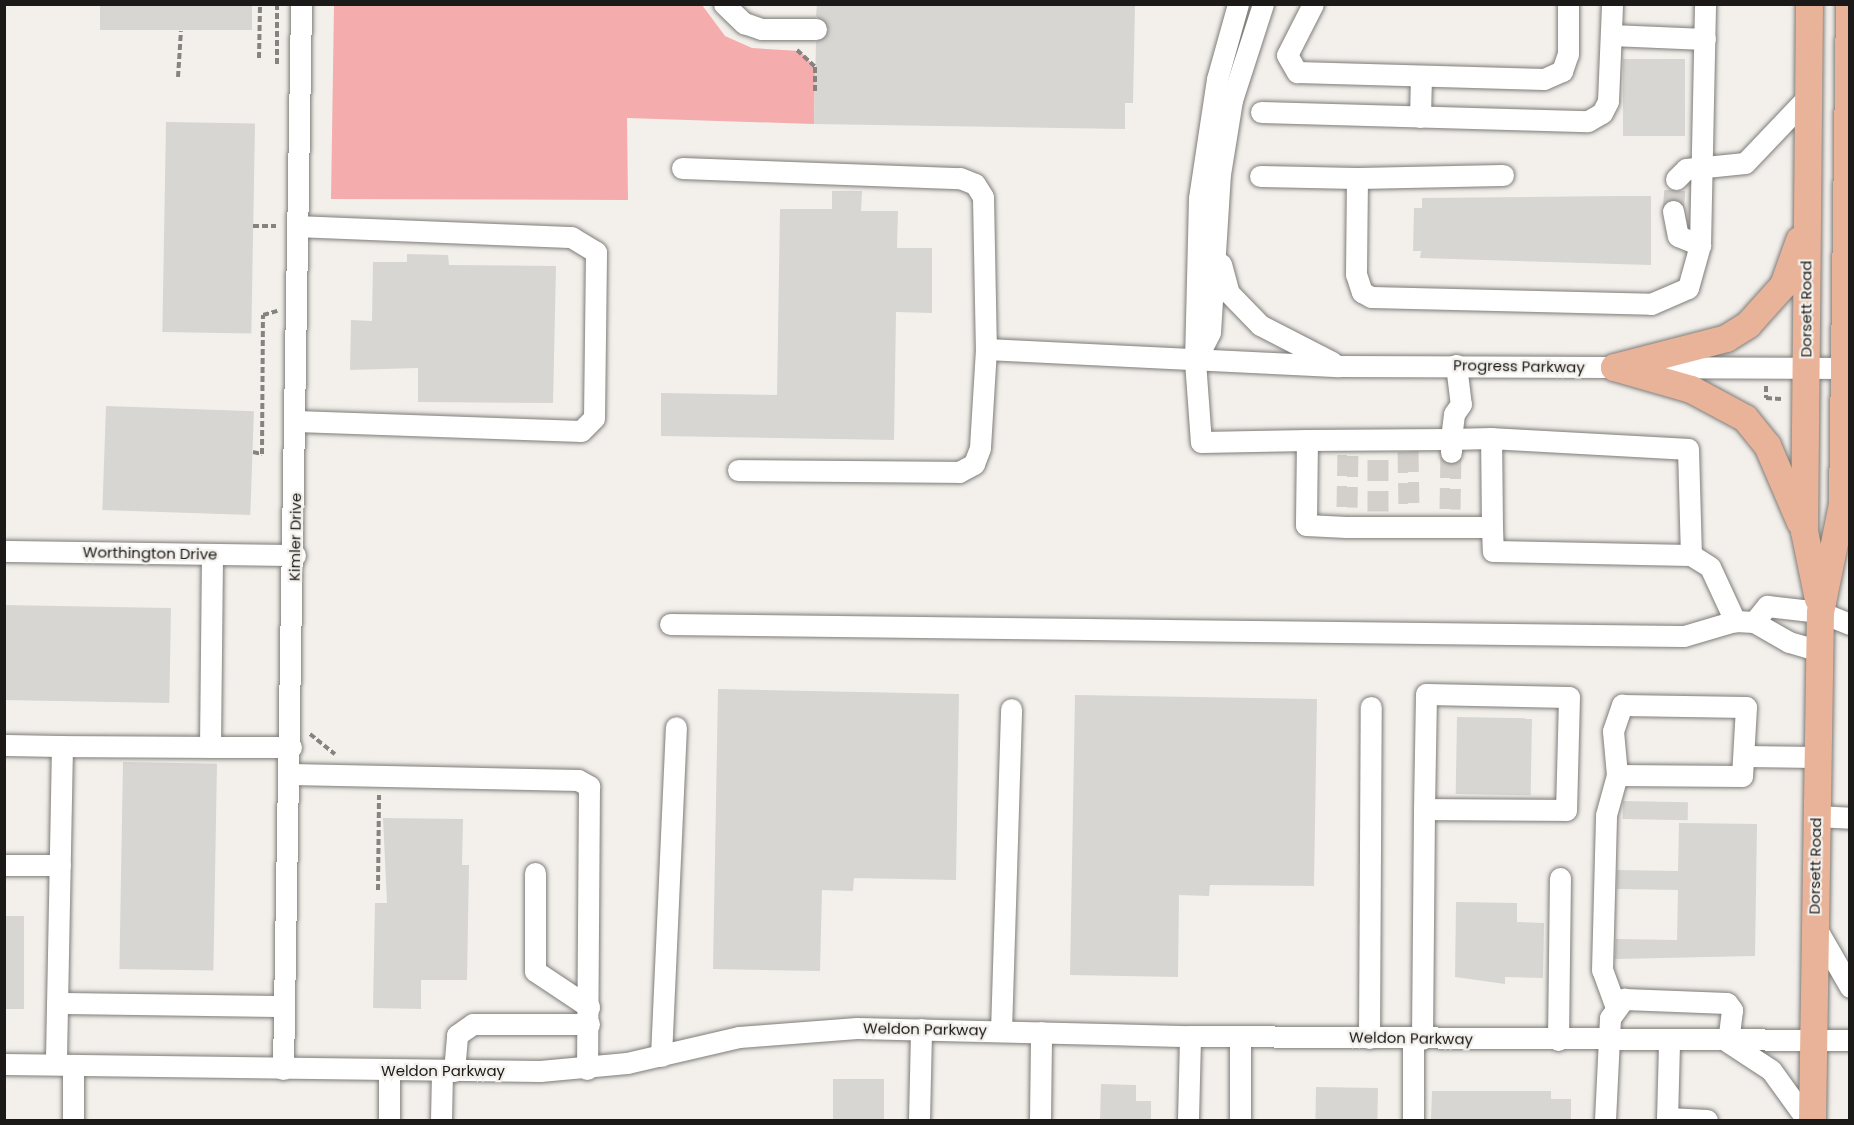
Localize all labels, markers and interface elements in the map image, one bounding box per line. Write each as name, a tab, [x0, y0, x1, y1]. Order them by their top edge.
street label: Dorsett Road	[1797, 261, 1815, 357]
street label: Progress Parkway	[1453, 356, 1585, 376]
street label: Kimler Drive	[285, 493, 305, 581]
street label: Worthington Drive	[83, 543, 217, 563]
street label: Dorsett Road	[1805, 817, 1825, 915]
street label: Weldon Parkway	[863, 1019, 987, 1039]
street label: Weldon Parkway	[1349, 1028, 1473, 1048]
street label: Weldon Parkway	[381, 1062, 505, 1080]

